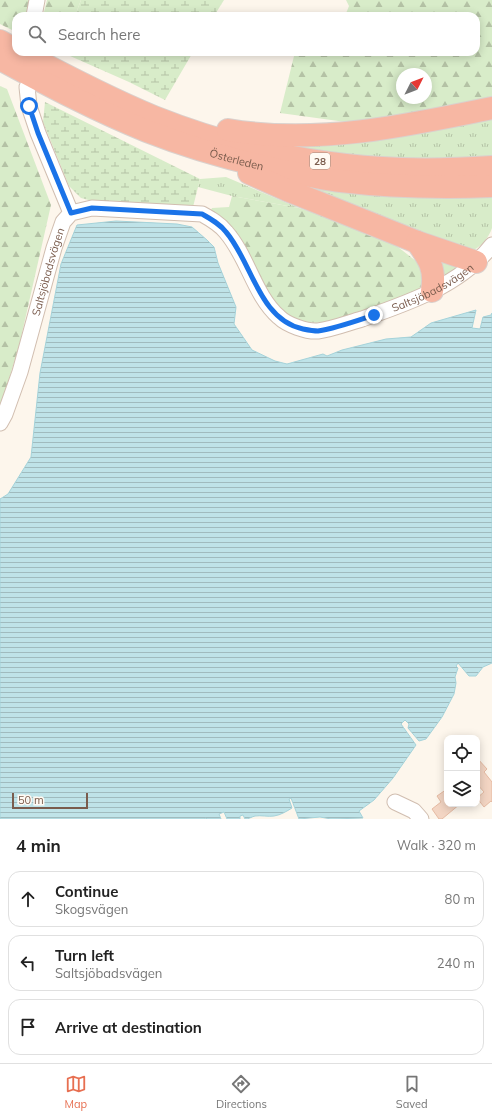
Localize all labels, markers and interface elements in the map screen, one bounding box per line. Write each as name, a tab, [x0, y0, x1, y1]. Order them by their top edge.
search box	[12, 12, 480, 56]
icon: search	[26, 23, 48, 45]
text: Search here	[58, 25, 140, 44]
north arrow	[396, 68, 432, 104]
route start	[20, 97, 38, 115]
street label: Österleden	[208, 146, 265, 173]
road number: 28	[310, 153, 330, 169]
street label: Saltsjöbadsvägen	[29, 226, 68, 317]
street label: Saltsjöbadsvägen	[390, 260, 476, 315]
route end	[365, 306, 383, 324]
map controls	[444, 735, 480, 807]
button: locate	[444, 735, 480, 771]
button: layers	[444, 771, 480, 807]
scale bar	[12, 791, 88, 810]
text: 50 m	[18, 793, 44, 807]
text: 4 min	[16, 835, 61, 856]
text: Walk · 320 m	[397, 837, 476, 853]
text: Continue	[55, 882, 118, 901]
icon: ahead	[17, 888, 39, 910]
text: 80 m	[445, 891, 475, 907]
text: Skogsvägen	[55, 901, 128, 917]
text: Turn left	[55, 946, 114, 965]
icon: left	[17, 952, 39, 974]
text: 240 m	[437, 955, 475, 971]
text: Saltsjöbadsvägen	[55, 965, 162, 981]
icon: arrive	[17, 1016, 39, 1038]
text: Arrive at destination	[55, 1018, 202, 1037]
tab: Map	[64, 1073, 87, 1111]
tab: Directions	[216, 1073, 267, 1111]
tab: Saved	[396, 1073, 428, 1111]

